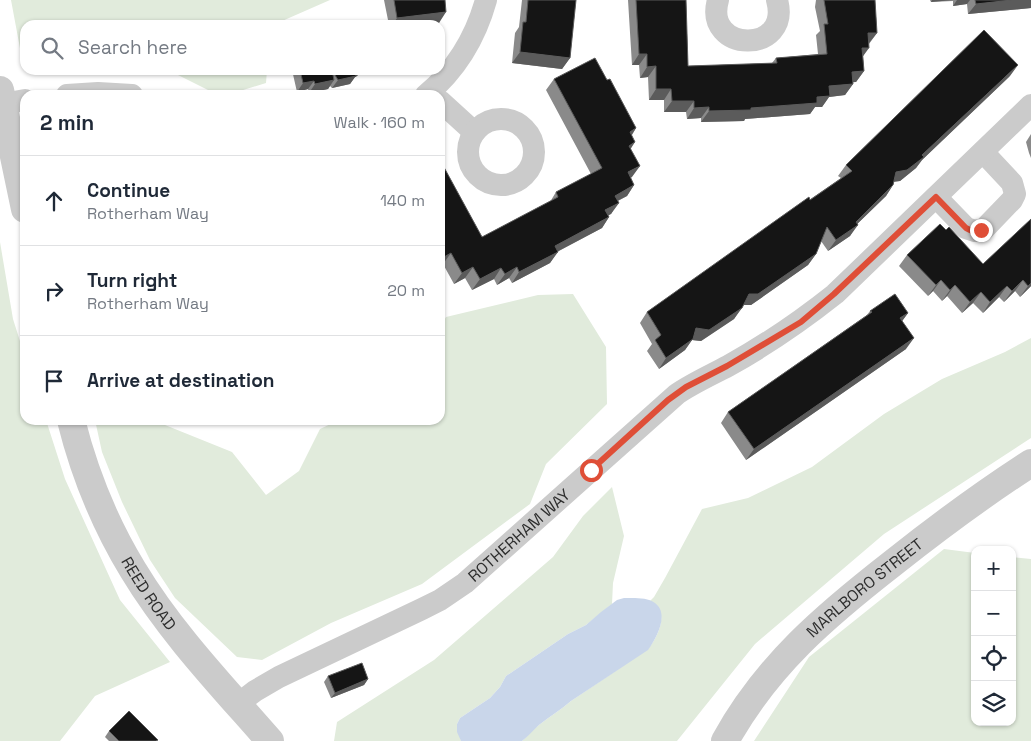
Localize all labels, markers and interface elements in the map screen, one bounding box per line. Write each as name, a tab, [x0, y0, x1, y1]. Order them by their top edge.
search box	[20, 20, 445, 75]
icon: search	[38, 34, 66, 62]
text: Search here	[78, 35, 188, 60]
text: 2 min	[40, 109, 94, 136]
text: Walk · 160 m	[334, 112, 425, 133]
text: Continue	[87, 178, 170, 203]
icon: ahead	[40, 187, 68, 215]
text: 140 m	[380, 190, 425, 211]
text: Rotherham Way	[87, 203, 209, 224]
route end	[970, 219, 993, 242]
text: Turn right	[87, 268, 177, 293]
icon: right	[40, 277, 68, 305]
text: 20 m	[387, 280, 425, 301]
text: Rotherham Way	[87, 293, 209, 314]
icon: arrive	[40, 367, 68, 395]
text: Arrive at destination	[87, 368, 275, 393]
route start	[580, 459, 603, 482]
street label: ROTHERHAM WAY	[463, 484, 575, 586]
street label: MARLBORO STREET	[801, 533, 927, 642]
map controls	[971, 546, 1016, 726]
button: +	[971, 546, 1016, 591]
street label: REED ROAD	[117, 553, 181, 634]
button: −	[971, 591, 1016, 636]
button: locate	[971, 636, 1016, 681]
button: layers	[971, 681, 1016, 726]

